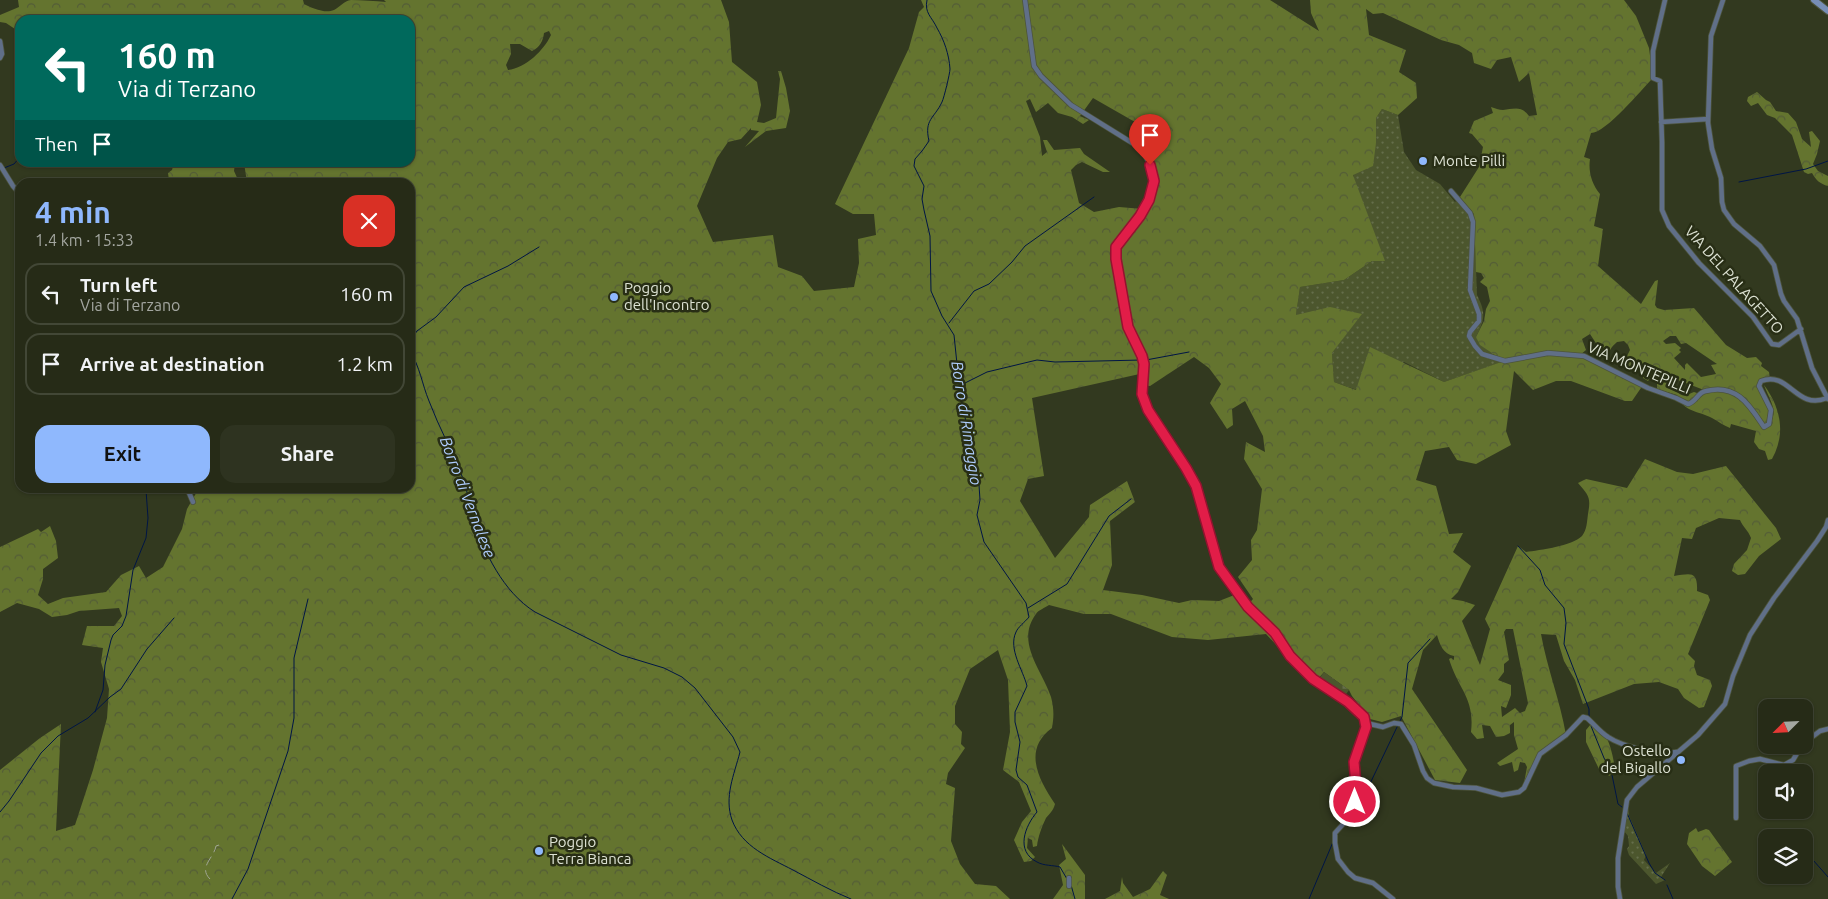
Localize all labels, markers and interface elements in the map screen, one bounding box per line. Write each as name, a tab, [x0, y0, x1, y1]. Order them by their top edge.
icon: left	[35, 35, 100, 100]
text: 160 m	[118, 35, 216, 75]
text: Via di Terzano	[118, 76, 256, 101]
pin	[1129, 114, 1171, 165]
icon: arrive	[1136, 121, 1164, 149]
icon: arrive	[88, 130, 116, 158]
text: Then	[35, 133, 78, 155]
place label: Monte Pilli	[1433, 152, 1505, 169]
marker: Monte Pilli	[1417, 155, 1429, 167]
text: 4 min	[35, 195, 111, 229]
button: close	[343, 195, 395, 247]
street label: VIA DEL PALAGETTO	[1681, 222, 1787, 337]
text: 1.4 km · 15:33	[35, 231, 134, 249]
text: Turn left	[80, 274, 158, 296]
place label: Poggio dell'Incontro	[624, 279, 710, 313]
icon: left	[37, 280, 65, 308]
text: 160 m	[340, 283, 393, 305]
marker: Poggio dell'Incontro	[608, 291, 620, 303]
text: Via di Terzano	[80, 296, 180, 314]
street label: VIA MONTEPILLI	[1585, 338, 1693, 397]
icon: arrive	[37, 350, 65, 378]
text: Arrive at destination	[80, 353, 265, 375]
text: 1.2 km	[337, 353, 393, 375]
water label: Borro di Rimaggio	[948, 360, 986, 487]
button: Exit	[35, 425, 210, 483]
button: Share	[220, 425, 395, 483]
water label: Borro di Vernalese	[437, 434, 499, 560]
north arrow	[1758, 699, 1812, 754]
map controls	[1758, 699, 1813, 884]
place label: Ostello del Bigallo	[1600, 742, 1671, 776]
marker: Ostello del Bigallo	[1675, 754, 1687, 766]
button: sound	[1758, 764, 1813, 819]
position arrow	[1328, 775, 1380, 827]
button: layers	[1758, 829, 1813, 884]
place label: Poggio Terra Bianca	[549, 833, 632, 867]
marker: Poggio Terra Bianca	[533, 845, 545, 857]

